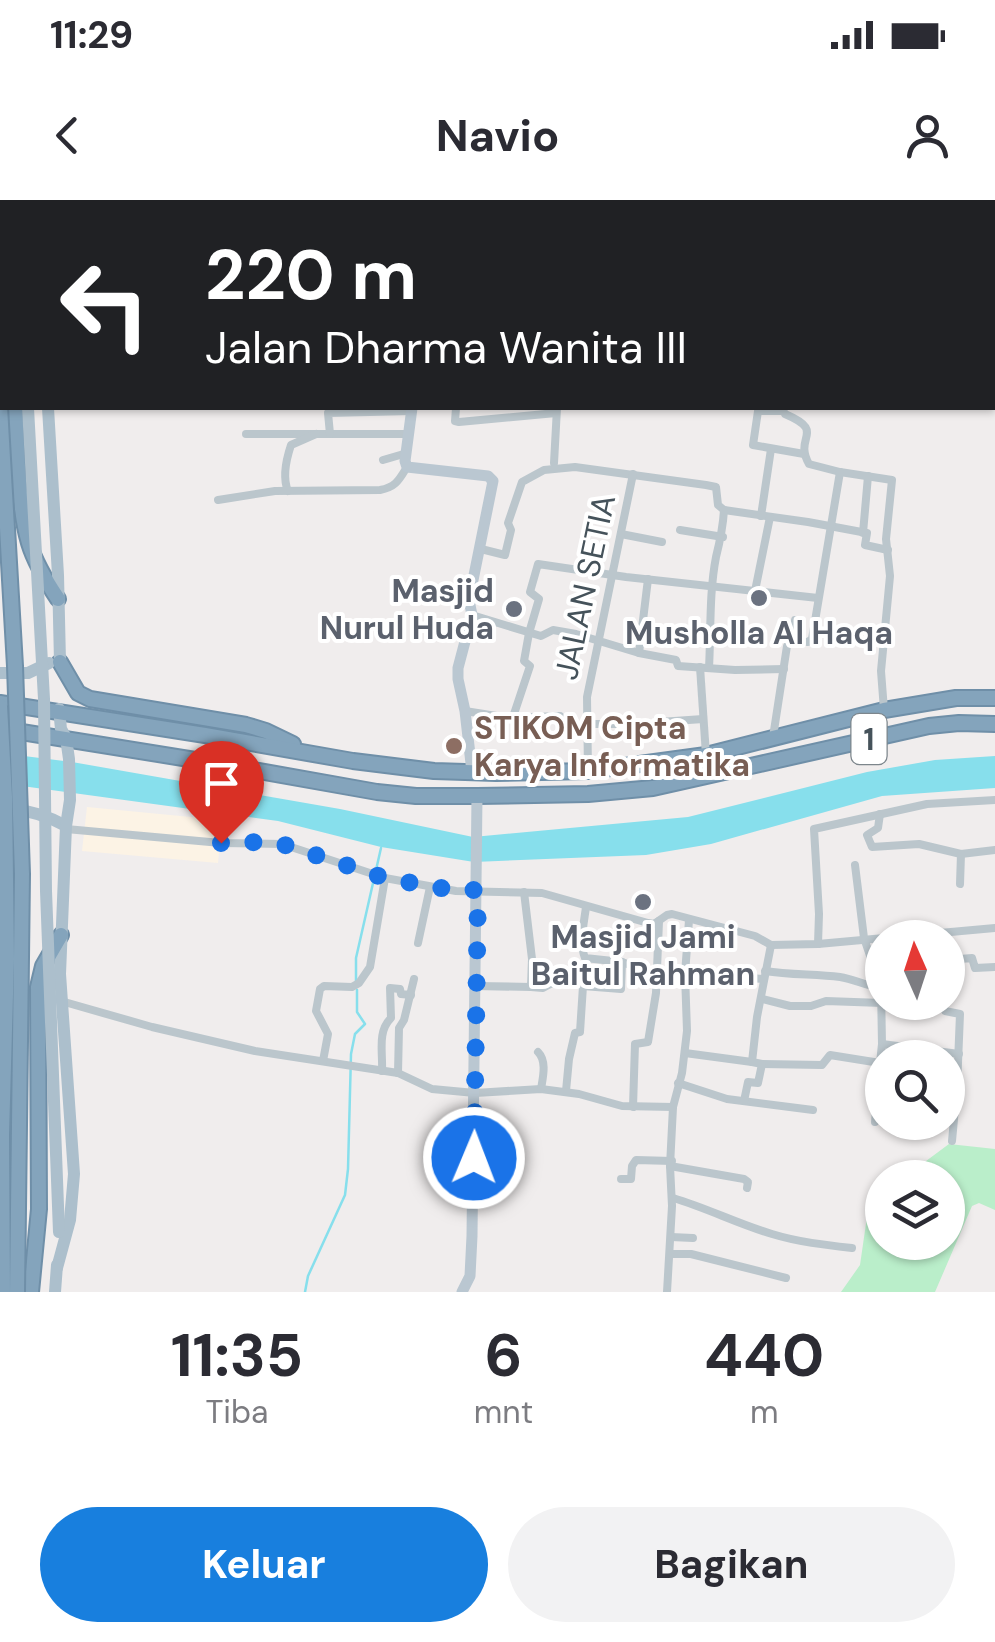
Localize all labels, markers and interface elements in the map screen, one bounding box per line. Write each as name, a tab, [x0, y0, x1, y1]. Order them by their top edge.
text: 11:29	[50, 10, 133, 60]
text: Navio	[436, 106, 559, 165]
icon: back	[40, 108, 95, 163]
icon: person	[900, 108, 955, 163]
text: 220 m	[205, 230, 417, 321]
icon: left	[40, 240, 170, 370]
text: Jalan Dharma Wanita III	[205, 318, 687, 377]
street label: JALAN SETIA	[545, 490, 625, 684]
place label: Masjid Nurul Huda	[320, 570, 494, 649]
marker: Musholla Al Haqa	[748, 587, 770, 609]
marker: Masjid Nurul Huda	[503, 598, 525, 620]
place label: Musholla Al Haqa	[625, 612, 893, 654]
place label: STIKOM Cipta Karya Informatika	[474, 707, 750, 786]
road number: 1	[852, 714, 886, 764]
marker: STIKOM Cipta Karya Informatika	[443, 735, 465, 757]
pin	[179, 741, 264, 844]
icon: arrive	[194, 756, 249, 811]
marker: Masjid Jami Baitul Rahman	[632, 891, 654, 913]
place label: Masjid Jami Baitul Rahman	[531, 916, 755, 995]
north arrow	[865, 920, 965, 1020]
map controls	[865, 920, 965, 1260]
button: search	[865, 1040, 965, 1140]
position arrow	[422, 1106, 526, 1210]
button: layers	[865, 1160, 965, 1260]
text: 11:35	[171, 1316, 303, 1395]
text: 6	[485, 1316, 523, 1395]
text: 440	[704, 1316, 824, 1395]
text: Tiba	[205, 1391, 268, 1433]
text: mnt	[474, 1391, 533, 1433]
text: m	[750, 1391, 778, 1433]
button: Keluar	[40, 1507, 488, 1622]
button: Bagikan	[508, 1507, 955, 1622]

